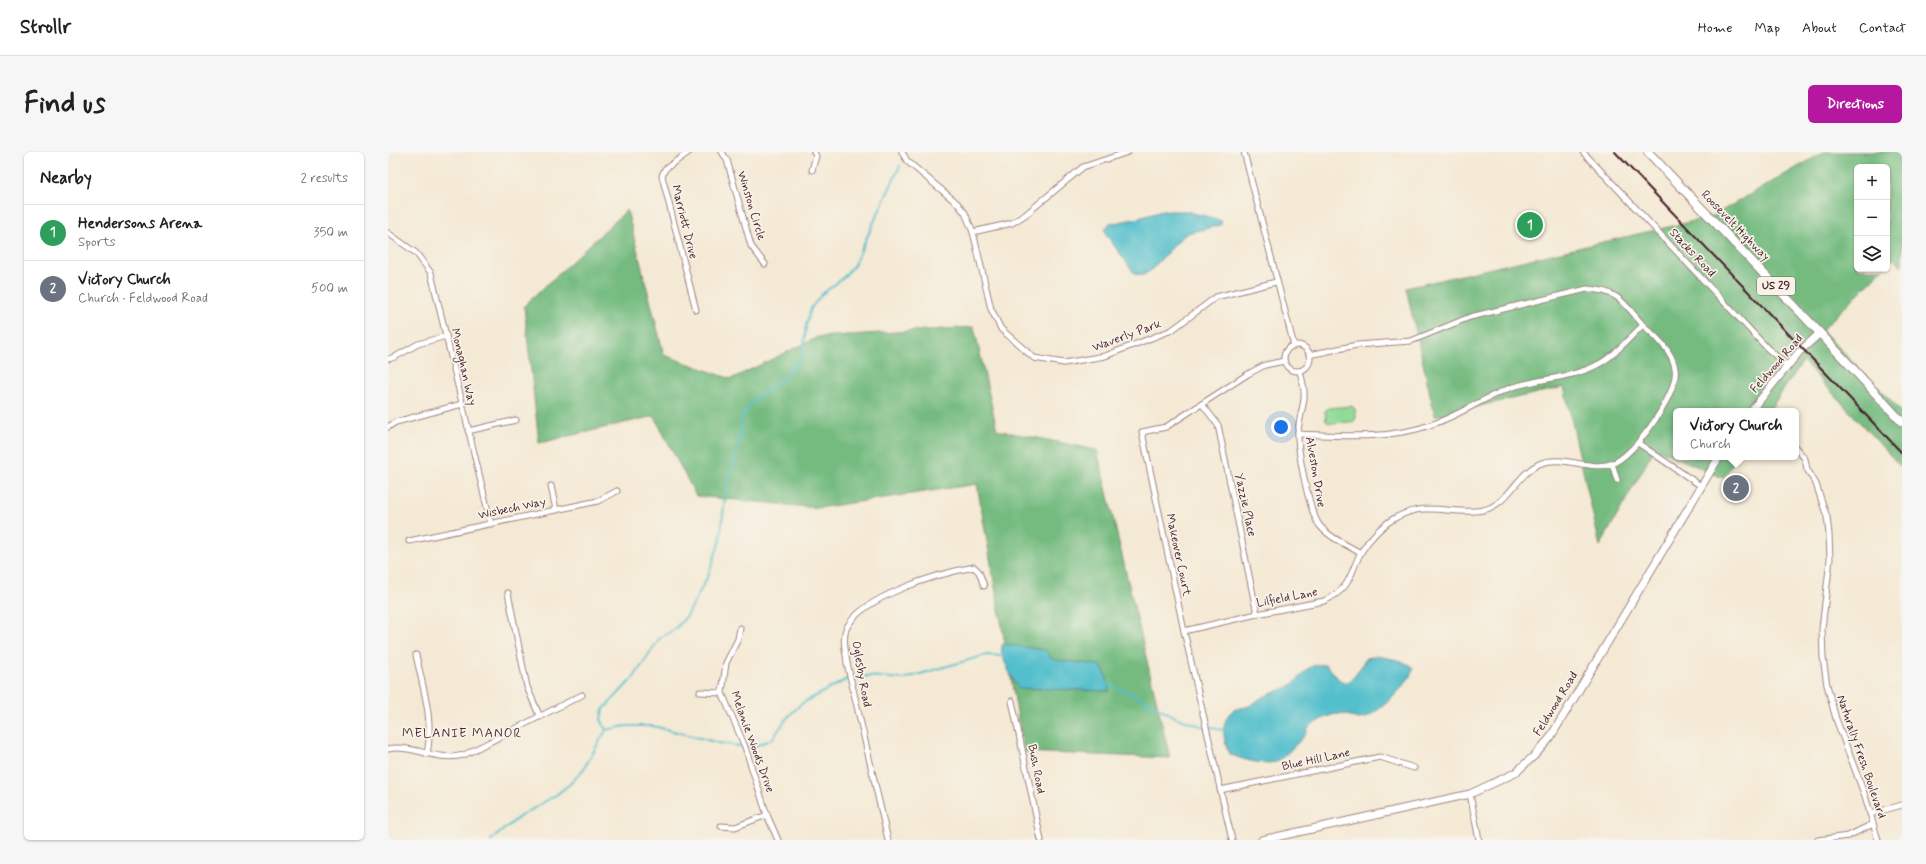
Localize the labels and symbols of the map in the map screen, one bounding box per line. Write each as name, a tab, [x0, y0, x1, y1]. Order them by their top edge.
street label: Winston Circle	[733, 169, 769, 243]
street label: Marriott Drive	[667, 183, 701, 261]
street label: Roosevelt Highway	[1697, 187, 1773, 265]
pin: 1	[1517, 210, 1543, 240]
street label: Stacks Road	[1665, 225, 1719, 281]
road number: US 29	[1757, 277, 1795, 295]
street label: Waverly Park	[1090, 316, 1164, 356]
street label: Monaghan Way	[446, 327, 480, 407]
street label: Feldwood Road	[1747, 331, 1807, 397]
your location	[1271, 417, 1291, 437]
street label: Alveston Drive	[1301, 435, 1329, 509]
street label: Yazzie Place	[1230, 472, 1260, 538]
pin: 2	[1723, 473, 1749, 503]
street label: Wisbech Way	[477, 494, 547, 524]
street label: Makeover Court	[1161, 512, 1195, 598]
street label: Lilfield Lane	[1255, 584, 1319, 612]
street label: Oglesby Road	[847, 640, 875, 708]
street label: Feldwood Road	[1530, 669, 1582, 739]
street label: Melanie Woods Drive	[726, 689, 778, 795]
street label: Naturally Fresh Boulevard	[1832, 693, 1890, 821]
district label: MELANIE MANOR	[402, 725, 522, 742]
street label: Bush Road	[1023, 743, 1049, 795]
street label: Blue Hill Lane	[1280, 745, 1352, 775]

